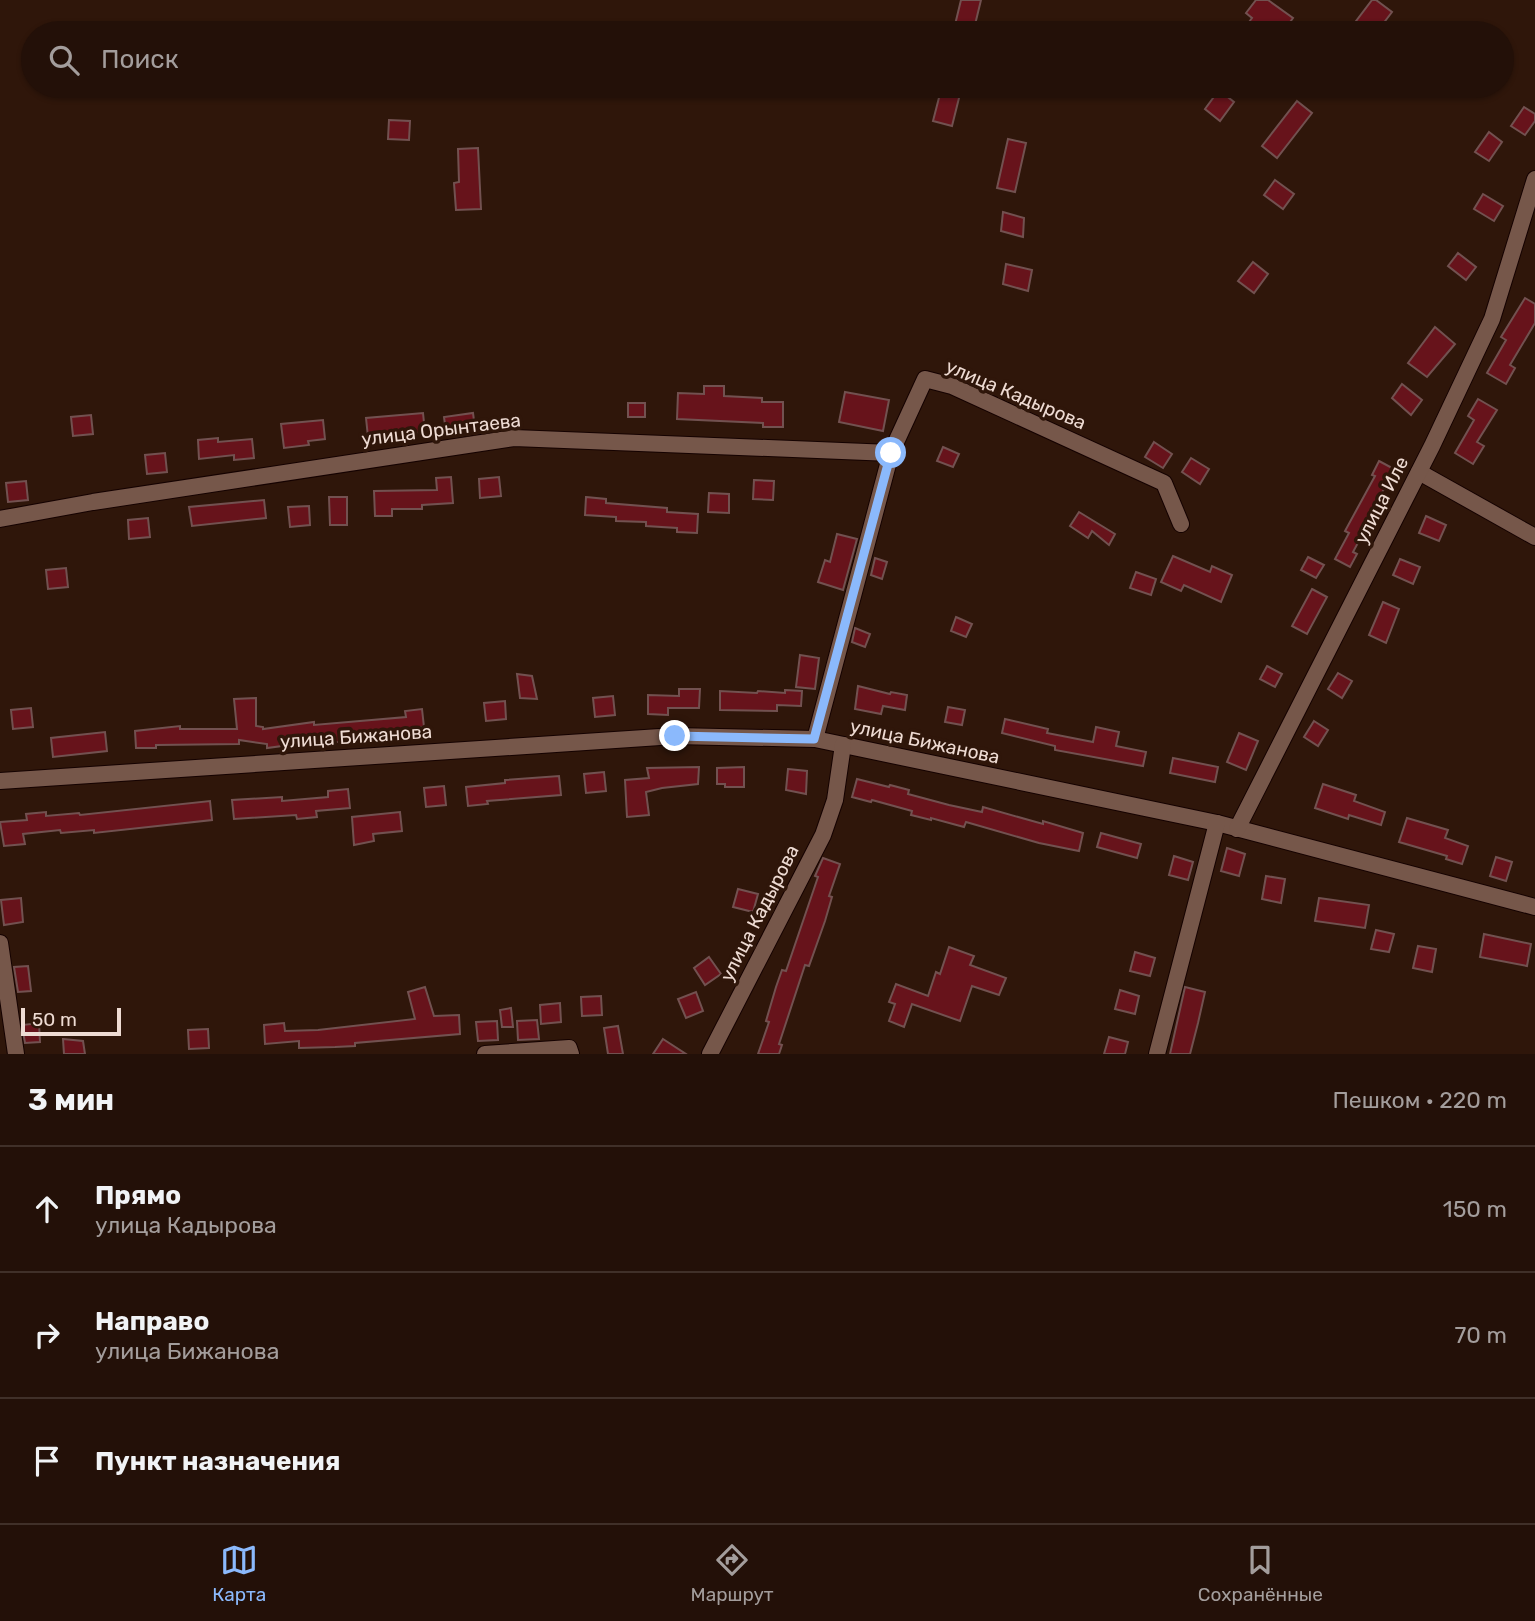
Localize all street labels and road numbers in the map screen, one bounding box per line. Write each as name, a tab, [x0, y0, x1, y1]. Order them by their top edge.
street label: улица Кадырова	[942, 355, 1089, 434]
street label: улица Орынтаева	[360, 408, 522, 451]
street label: улица Иле	[1350, 453, 1413, 548]
street label: улица Бижанова	[848, 714, 1002, 769]
street label: улица Бижанова	[279, 720, 433, 753]
street label: улица Кадырова	[715, 841, 804, 985]

